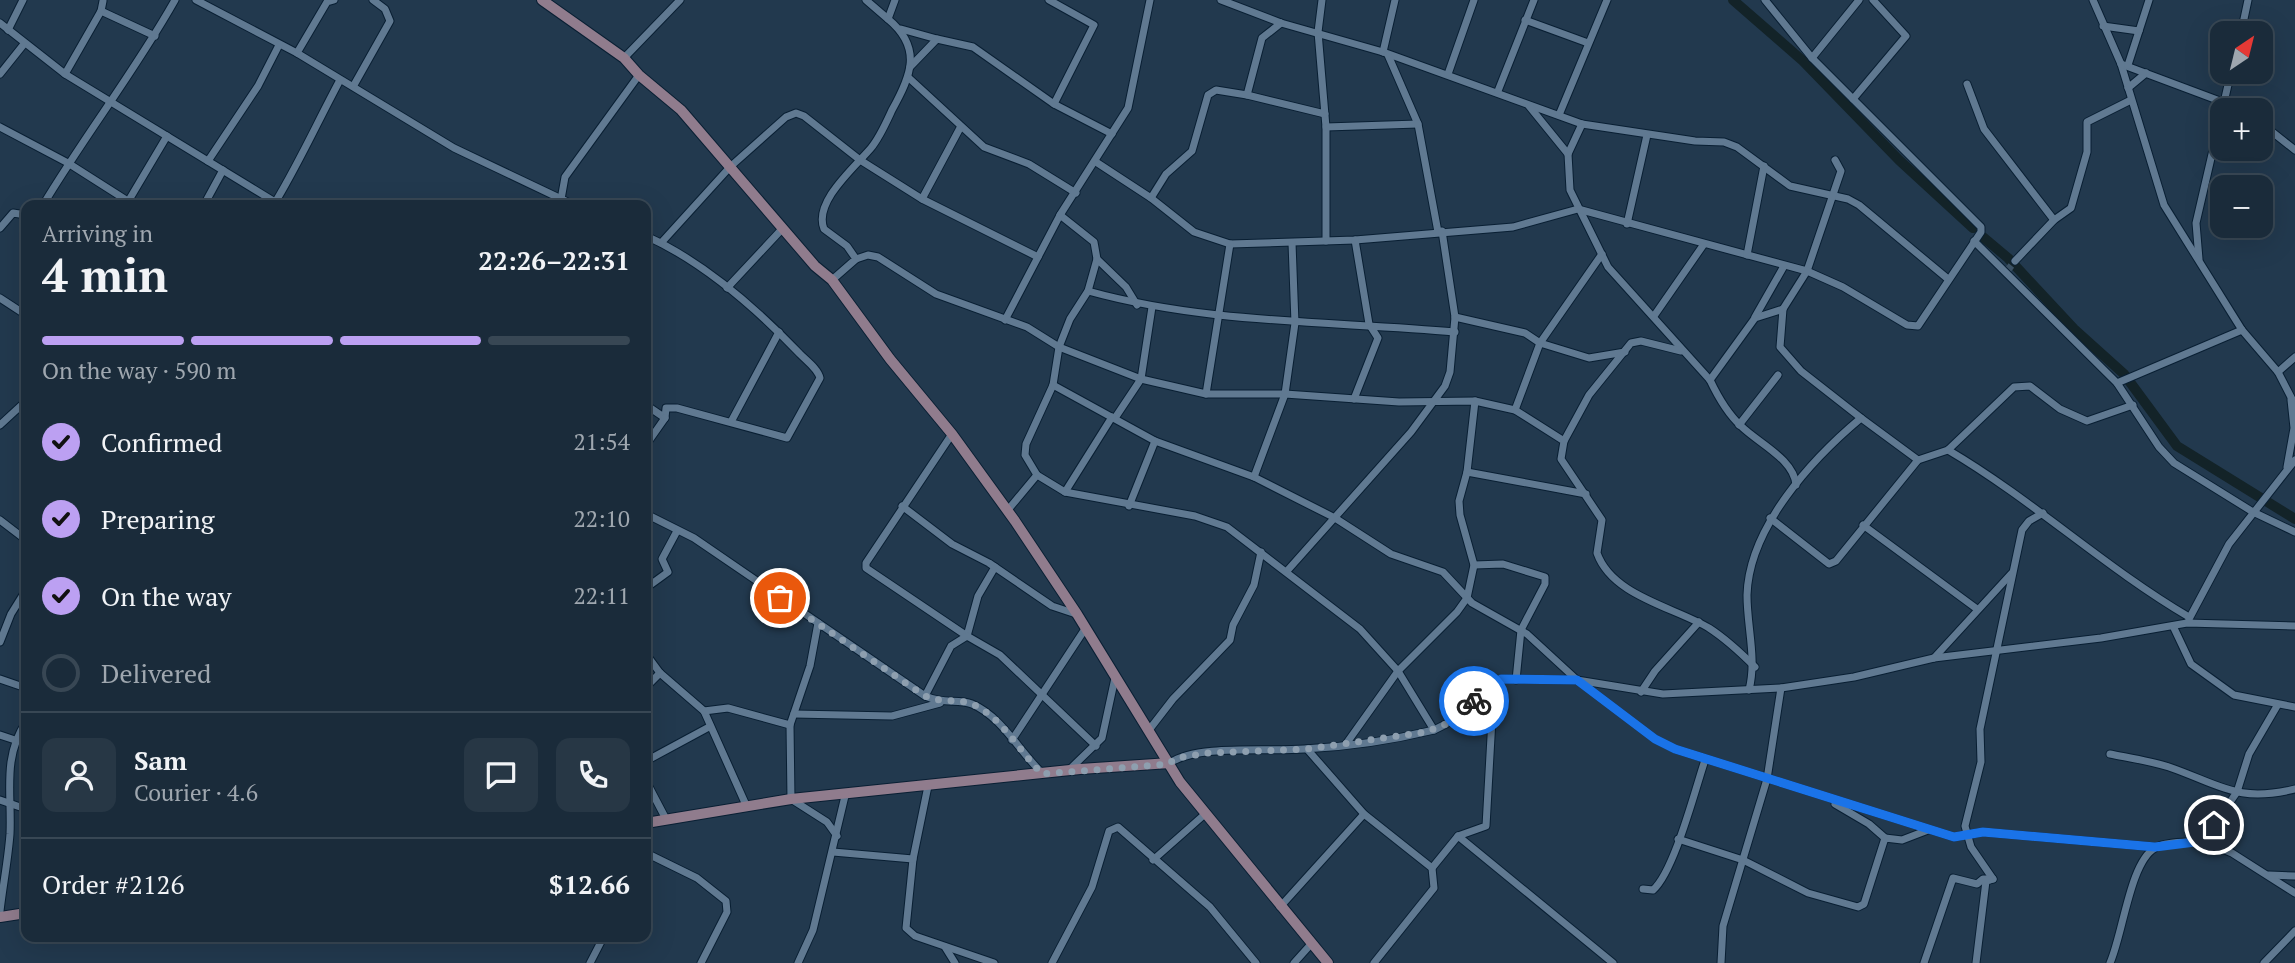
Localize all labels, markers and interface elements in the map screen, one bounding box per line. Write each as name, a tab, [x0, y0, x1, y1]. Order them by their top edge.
north arrow	[2210, 21, 2273, 84]
map controls	[2210, 21, 2273, 238]
button: +	[2210, 98, 2273, 161]
button: −	[2210, 175, 2273, 238]
text: Arriving in	[42, 218, 153, 249]
text: 22:26–22:31	[478, 243, 630, 277]
text: 4 min	[42, 244, 168, 305]
text: On the way · 590 m	[42, 355, 236, 386]
icon: check	[42, 423, 80, 461]
text: Confirmed	[101, 425, 222, 459]
text: 21:54	[573, 426, 630, 457]
icon: check	[42, 500, 80, 538]
text: Preparing	[101, 502, 214, 536]
text: 22:10	[573, 503, 630, 534]
pin	[750, 568, 810, 628]
icon: check	[42, 577, 80, 615]
text: On the way	[101, 579, 232, 613]
icon: bag	[761, 579, 799, 617]
text: 22:11	[573, 580, 630, 611]
text: Delivered	[101, 656, 211, 690]
courier	[1439, 666, 1509, 736]
icon: bike	[1455, 682, 1493, 720]
button: person	[42, 738, 116, 812]
button: chat	[464, 738, 538, 812]
button: phone	[556, 738, 630, 812]
text: Sam	[134, 743, 187, 777]
text: Courier · 4.6	[134, 777, 258, 808]
pin	[2184, 795, 2244, 855]
icon: home	[2195, 806, 2233, 844]
text: Order #2126	[42, 867, 184, 901]
text: $12.66	[549, 867, 630, 901]

